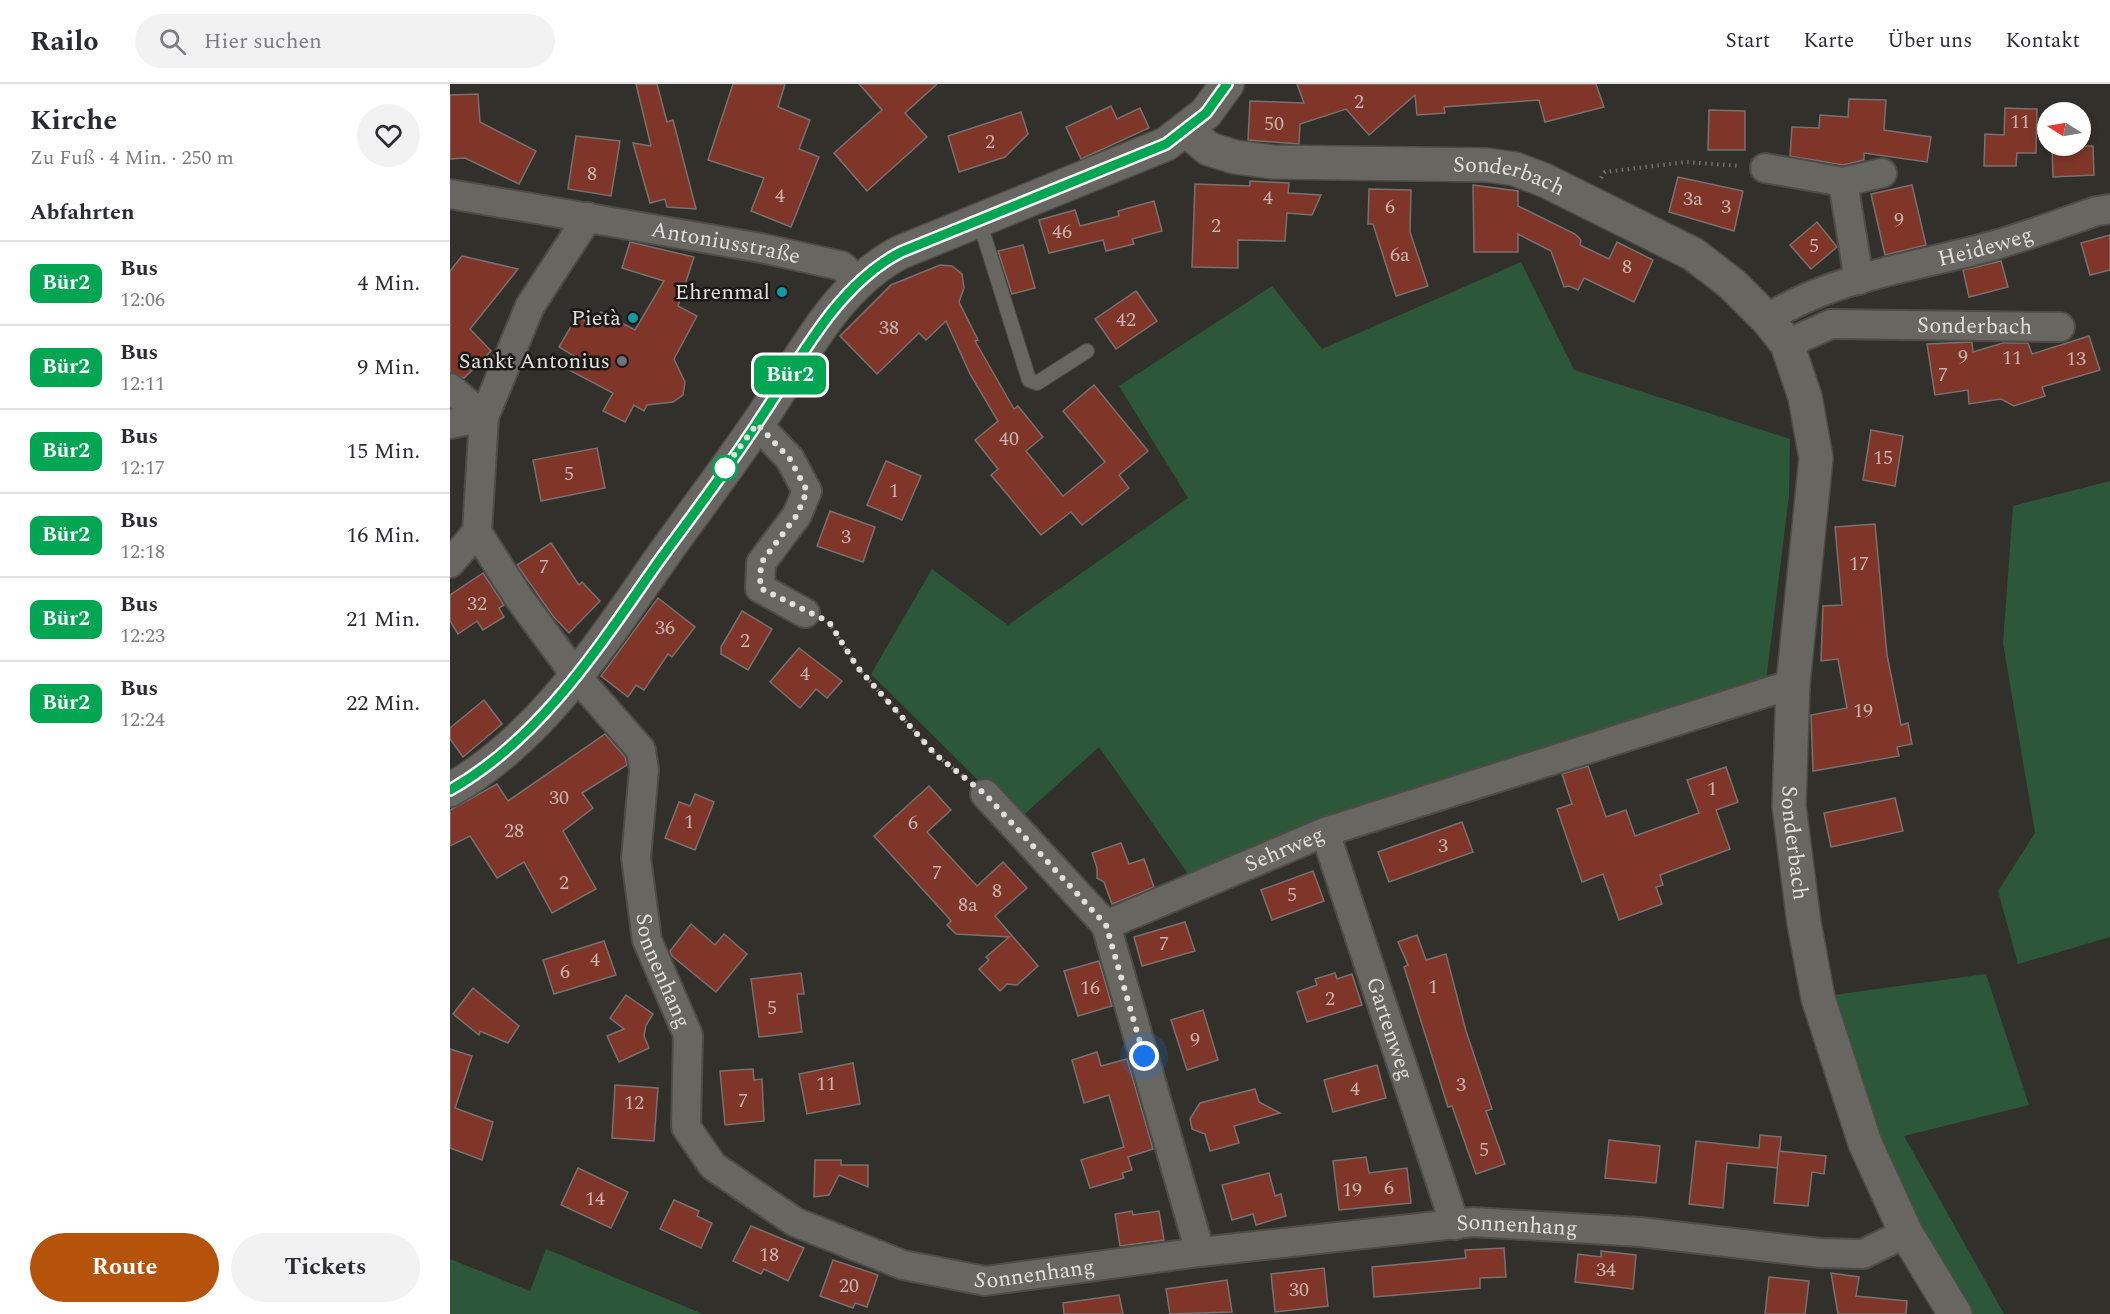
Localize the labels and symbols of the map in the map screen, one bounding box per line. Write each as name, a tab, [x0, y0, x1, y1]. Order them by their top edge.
house number: 2	[1354, 87, 1364, 117]
north arrow	[2037, 102, 2091, 156]
house number: 11	[2010, 107, 2030, 137]
house number: 50	[1264, 109, 1284, 139]
house number: 2	[985, 127, 995, 157]
street label: Sonderbach	[1453, 148, 1571, 204]
house number: 8	[587, 159, 597, 189]
house number: 4	[775, 181, 785, 211]
house number: 4	[1263, 183, 1273, 213]
house number: 3a	[1683, 184, 1703, 214]
house number: 6	[1385, 192, 1395, 222]
house number: 3	[1721, 192, 1731, 222]
house number: 9	[1894, 205, 1904, 235]
house number: 2	[1211, 211, 1221, 241]
street label: Antoniusstraße	[649, 213, 804, 273]
house number: 46	[1052, 217, 1072, 247]
street label: Heideweg	[1934, 218, 2037, 275]
house number: 5	[1809, 231, 1819, 261]
house number: 6a	[1390, 240, 1410, 270]
house number: 8	[1622, 252, 1632, 282]
place label: Ehrenmal	[675, 276, 770, 309]
marker: Ehrenmal	[775, 285, 789, 299]
place label: Pietà	[571, 302, 621, 335]
house number: 42	[1116, 305, 1136, 335]
street label: Sonderbach	[1917, 309, 2032, 343]
marker: Pietà	[626, 311, 640, 325]
house number: 38	[879, 313, 899, 343]
house number: 9	[1958, 342, 1968, 372]
house number: 11	[2002, 343, 2022, 373]
house number: 13	[2066, 344, 2086, 374]
place label: Sankt Antonius	[459, 345, 610, 378]
marker: Sankt Antonius	[615, 354, 629, 368]
line badge: Bür2	[748, 356, 832, 394]
house number: 7	[1938, 360, 1948, 390]
house number: 40	[999, 424, 1019, 454]
house number: 15	[1873, 443, 1893, 473]
unlabelled marker	[712, 455, 738, 481]
house number: 5	[564, 459, 574, 489]
house number: 1	[889, 476, 899, 506]
house number: 3	[841, 522, 851, 552]
house number: 17	[1849, 549, 1869, 579]
house number: 7	[539, 552, 549, 582]
house number: 32	[467, 589, 487, 619]
house number: 36	[655, 613, 675, 643]
house number: 2	[740, 626, 750, 656]
house number: 4	[800, 659, 810, 689]
house number: 19	[1853, 696, 1873, 726]
house number: 1	[1707, 774, 1717, 804]
house number: 30	[549, 783, 569, 813]
street label: Sonderbach	[1772, 785, 1817, 902]
house number: 1	[684, 807, 694, 837]
house number: 6	[908, 808, 918, 838]
house number: 28	[504, 816, 524, 846]
street label: Sehrweg	[1239, 818, 1329, 881]
house number: 3	[1438, 831, 1448, 861]
house number: 7	[932, 858, 942, 888]
house number: 2	[559, 868, 569, 898]
house number: 8	[992, 876, 1002, 906]
house number: 5	[1287, 880, 1297, 910]
house number: 8a	[958, 890, 978, 920]
street label: Sonnenhang	[627, 911, 700, 1033]
house number: 7	[1159, 929, 1169, 959]
house number: 4	[590, 945, 600, 975]
house number: 6	[560, 957, 570, 987]
house number: 1	[1428, 972, 1438, 1002]
house number: 16	[1080, 973, 1100, 1003]
street label: Gartenweg	[1358, 973, 1422, 1084]
house number: 2	[1325, 984, 1335, 1014]
house number: 5	[767, 993, 777, 1023]
house number: 9	[1190, 1025, 1200, 1055]
your location	[1129, 1041, 1159, 1071]
house number: 11	[816, 1069, 836, 1099]
house number: 3	[1456, 1070, 1466, 1100]
house number: 4	[1350, 1074, 1360, 1104]
house number: 7	[738, 1086, 748, 1116]
house number: 12	[624, 1088, 644, 1118]
house number: 5	[1479, 1135, 1489, 1165]
house number: 6	[1384, 1173, 1394, 1203]
house number: 19	[1342, 1175, 1362, 1205]
house number: 14	[585, 1184, 605, 1214]
street label: Sonnenhang	[1455, 1205, 1579, 1245]
house number: 18	[759, 1240, 779, 1270]
street label: Sonnenhang	[971, 1250, 1097, 1297]
house number: 34	[1596, 1255, 1616, 1285]
house number: 20	[839, 1271, 859, 1301]
house number: 30	[1289, 1275, 1309, 1305]

